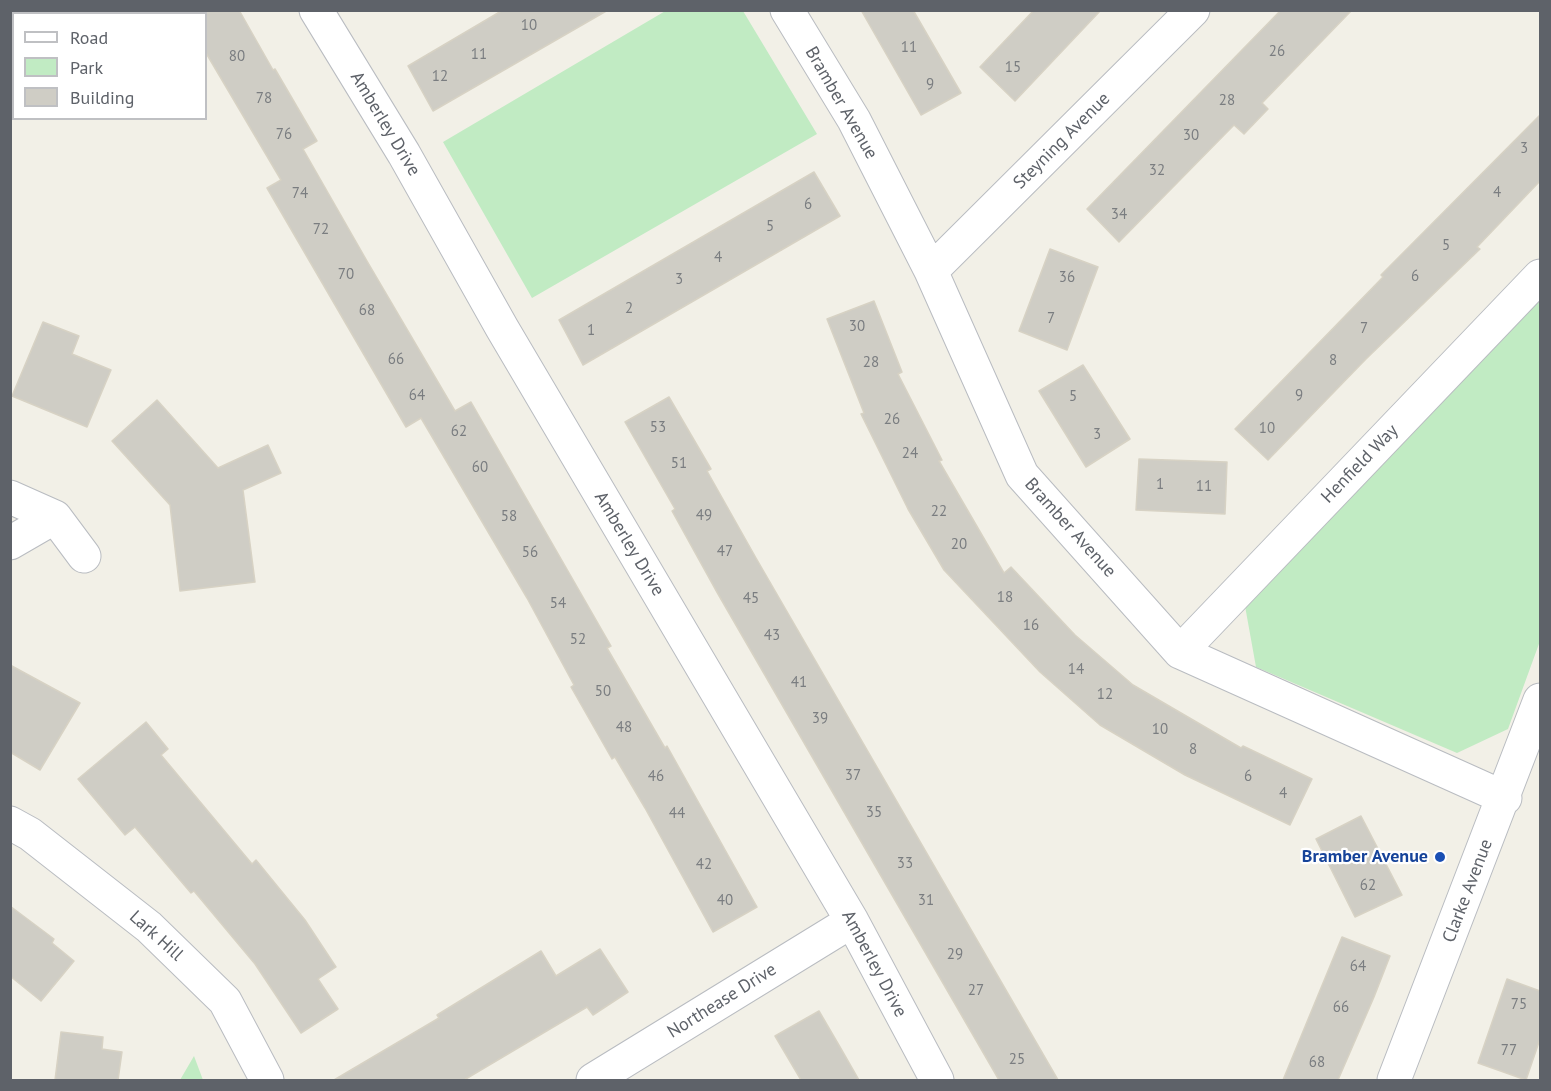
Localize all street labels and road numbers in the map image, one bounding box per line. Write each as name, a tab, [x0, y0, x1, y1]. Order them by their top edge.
street label: Bramber Avenue	[800, 43, 882, 163]
street label: Amberley Drive	[345, 68, 425, 180]
street label: Steyning Avenue	[1009, 88, 1115, 194]
street label: Henfield Way	[1317, 420, 1403, 508]
street label: Bramber Avenue	[1020, 474, 1120, 582]
street label: Amberley Drive	[589, 488, 669, 600]
street label: Clarke Avenue	[1438, 836, 1498, 946]
street label: Lark Hill	[125, 906, 187, 966]
street label: Amberley Drive	[837, 907, 911, 1021]
street label: Northease Drive	[664, 959, 780, 1043]

